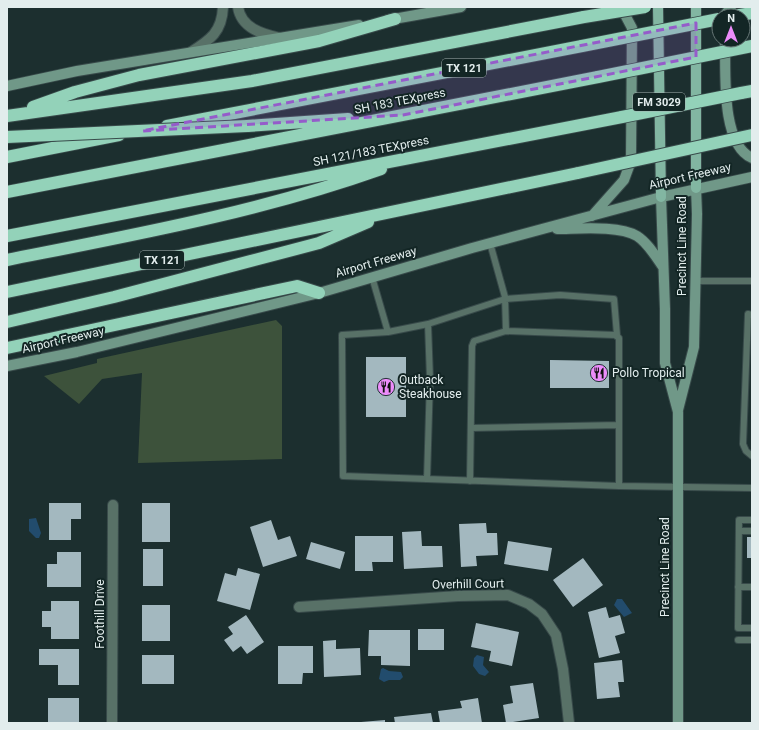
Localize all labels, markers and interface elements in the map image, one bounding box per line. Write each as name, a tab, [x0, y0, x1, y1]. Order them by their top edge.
north arrow	[711, 8, 751, 48]
text: N	[727, 12, 735, 25]
road number: TX 121	[442, 59, 486, 77]
street label: SH 183 TEXpress	[353, 85, 447, 117]
road number: FM 3029	[633, 93, 685, 111]
street label: SH 121/183 TEXpress	[312, 133, 430, 169]
street label: Airport Freeway	[648, 160, 733, 192]
street label: Precinct Line Road	[675, 196, 689, 296]
street label: Airport Freeway	[334, 244, 419, 280]
road number: TX 121	[140, 251, 184, 269]
street label: Airport Freeway	[21, 324, 106, 356]
restaurant icon: Pollo Tropical	[589, 363, 609, 383]
place label: Pollo Tropical	[612, 366, 685, 380]
place label: Outback Steakhouse	[399, 373, 462, 401]
restaurant icon: Outback Steakhouse	[376, 377, 396, 397]
street label: Precinct Line Road	[658, 517, 672, 617]
street label: Overhill Court	[432, 576, 504, 592]
street label: Foothill Drive	[93, 579, 107, 649]

